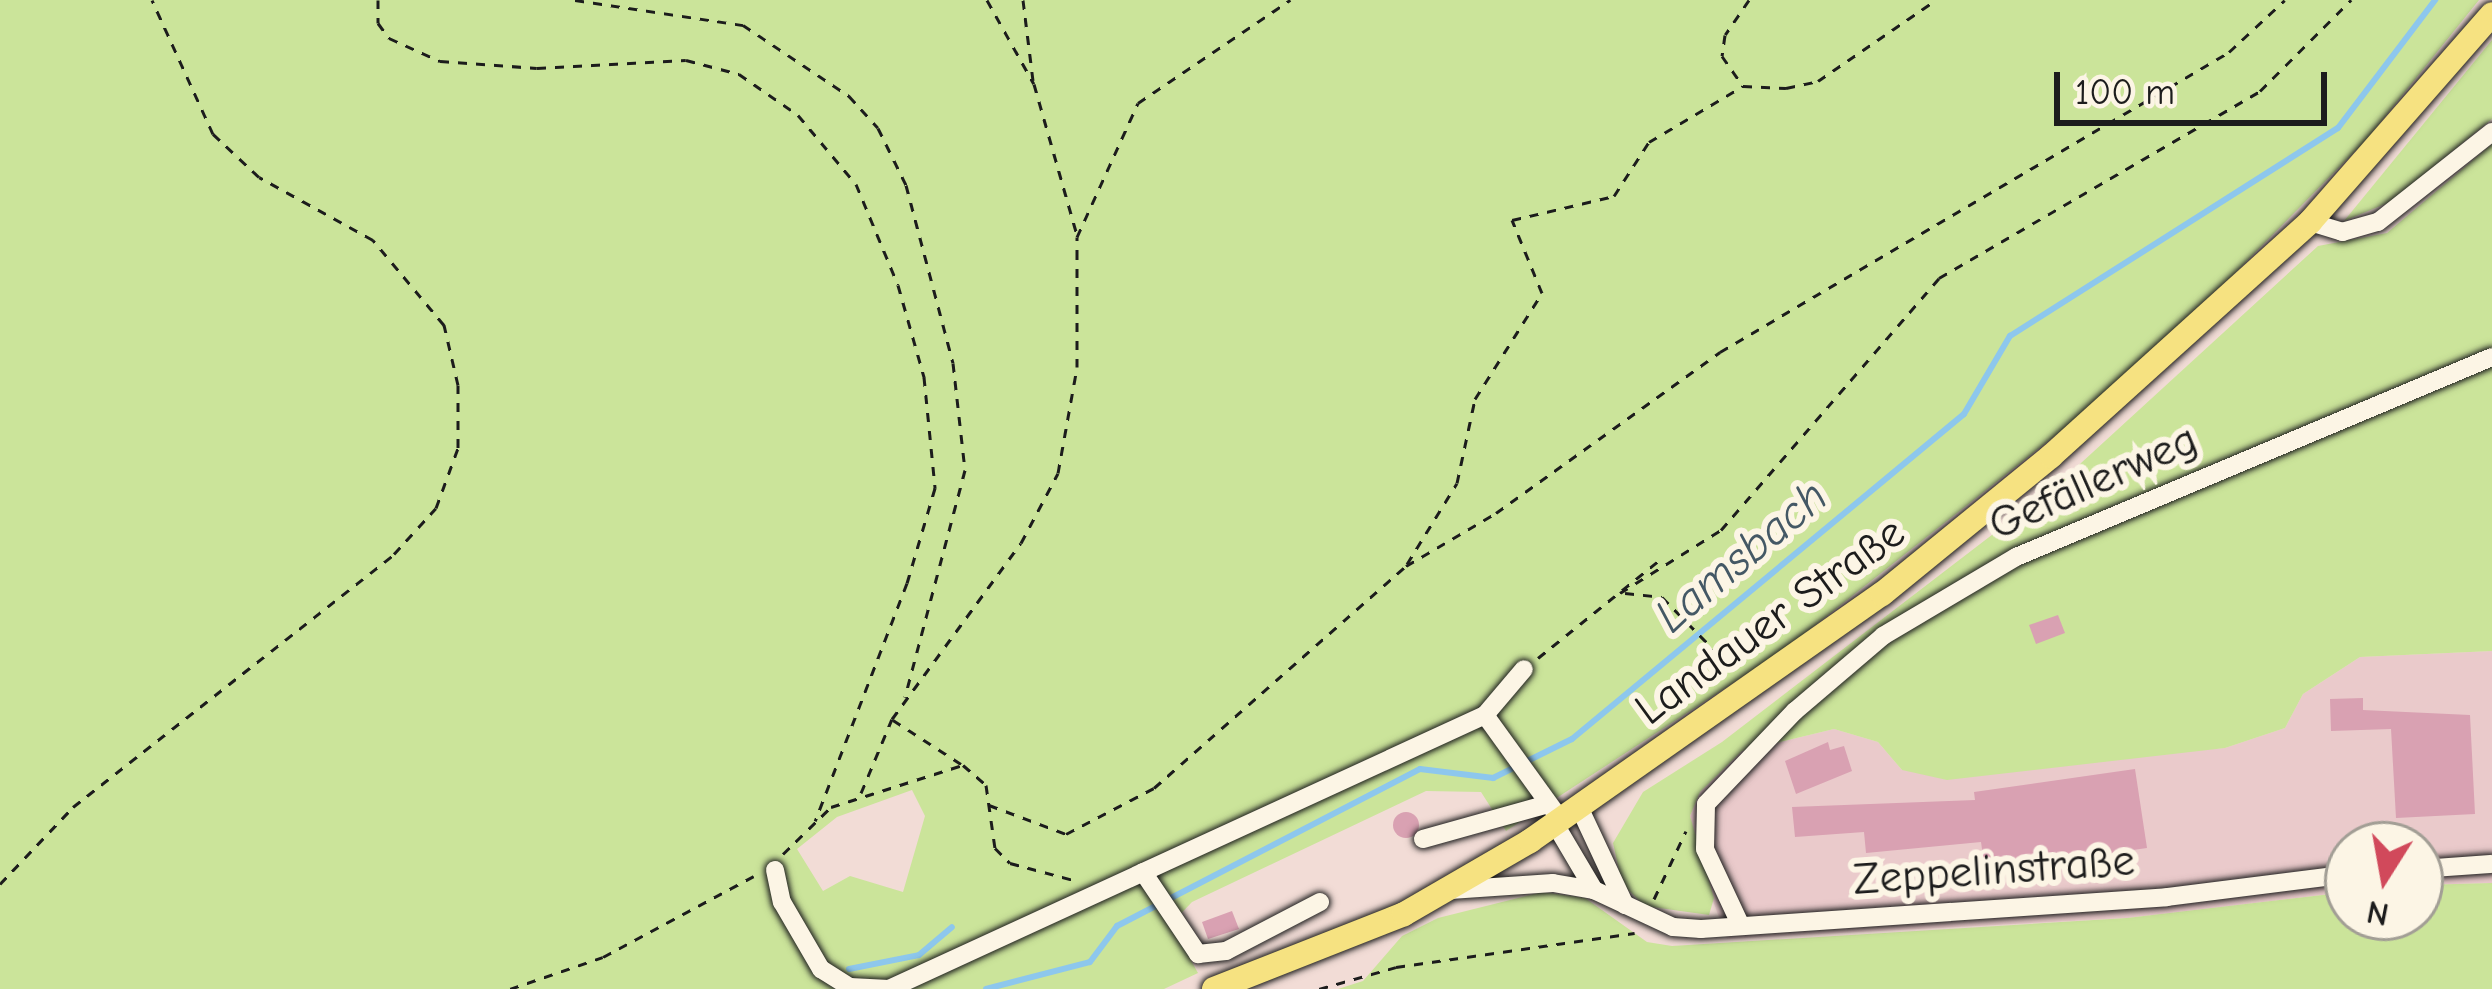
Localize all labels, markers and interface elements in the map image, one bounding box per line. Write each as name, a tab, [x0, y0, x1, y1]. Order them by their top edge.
scale bar	[2060, 48, 2333, 122]
text: 100 m	[2075, 72, 2175, 113]
street label: Gefällerweg	[1980, 412, 2206, 552]
water label: Lamsbach	[1643, 467, 1839, 645]
street label: Landauer Straße	[1625, 505, 1915, 737]
north arrow	[2324, 821, 2444, 941]
street label: Zeppelinstraße	[1851, 833, 2137, 907]
text: N	[2364, 893, 2392, 934]

